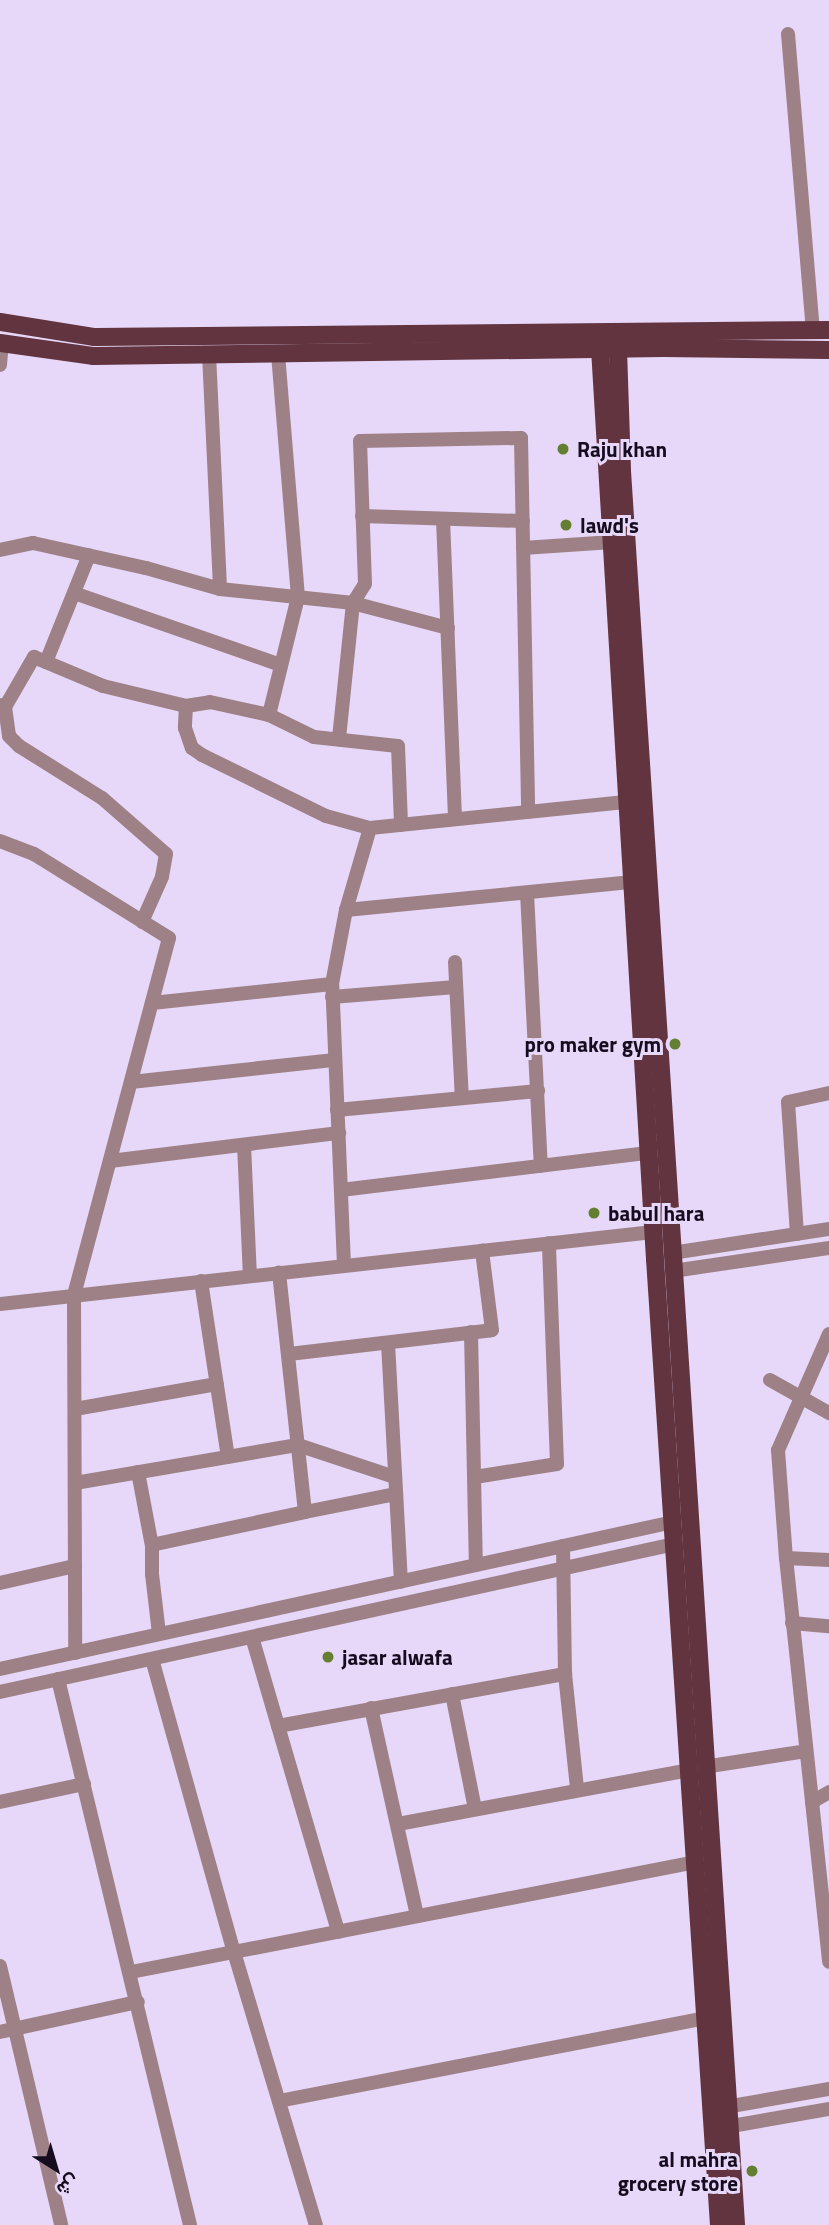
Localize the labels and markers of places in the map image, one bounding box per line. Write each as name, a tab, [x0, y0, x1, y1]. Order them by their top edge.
place label: Raju khan	[577, 436, 667, 462]
marker: Raju khan	[555, 441, 571, 457]
place label: lawd's	[580, 512, 639, 538]
marker: lawd's	[558, 517, 574, 533]
place label: pro maker gym	[525, 1031, 661, 1057]
marker: pro maker gym	[667, 1036, 683, 1052]
place label: babul hara	[608, 1200, 704, 1226]
marker: babul hara	[586, 1205, 602, 1221]
place label: jasar alwafa	[342, 1644, 453, 1670]
marker: jasar alwafa	[320, 1649, 336, 1665]
place label: al mahra grocery store	[618, 2146, 738, 2196]
marker: al mahra grocery store	[744, 2163, 760, 2179]

